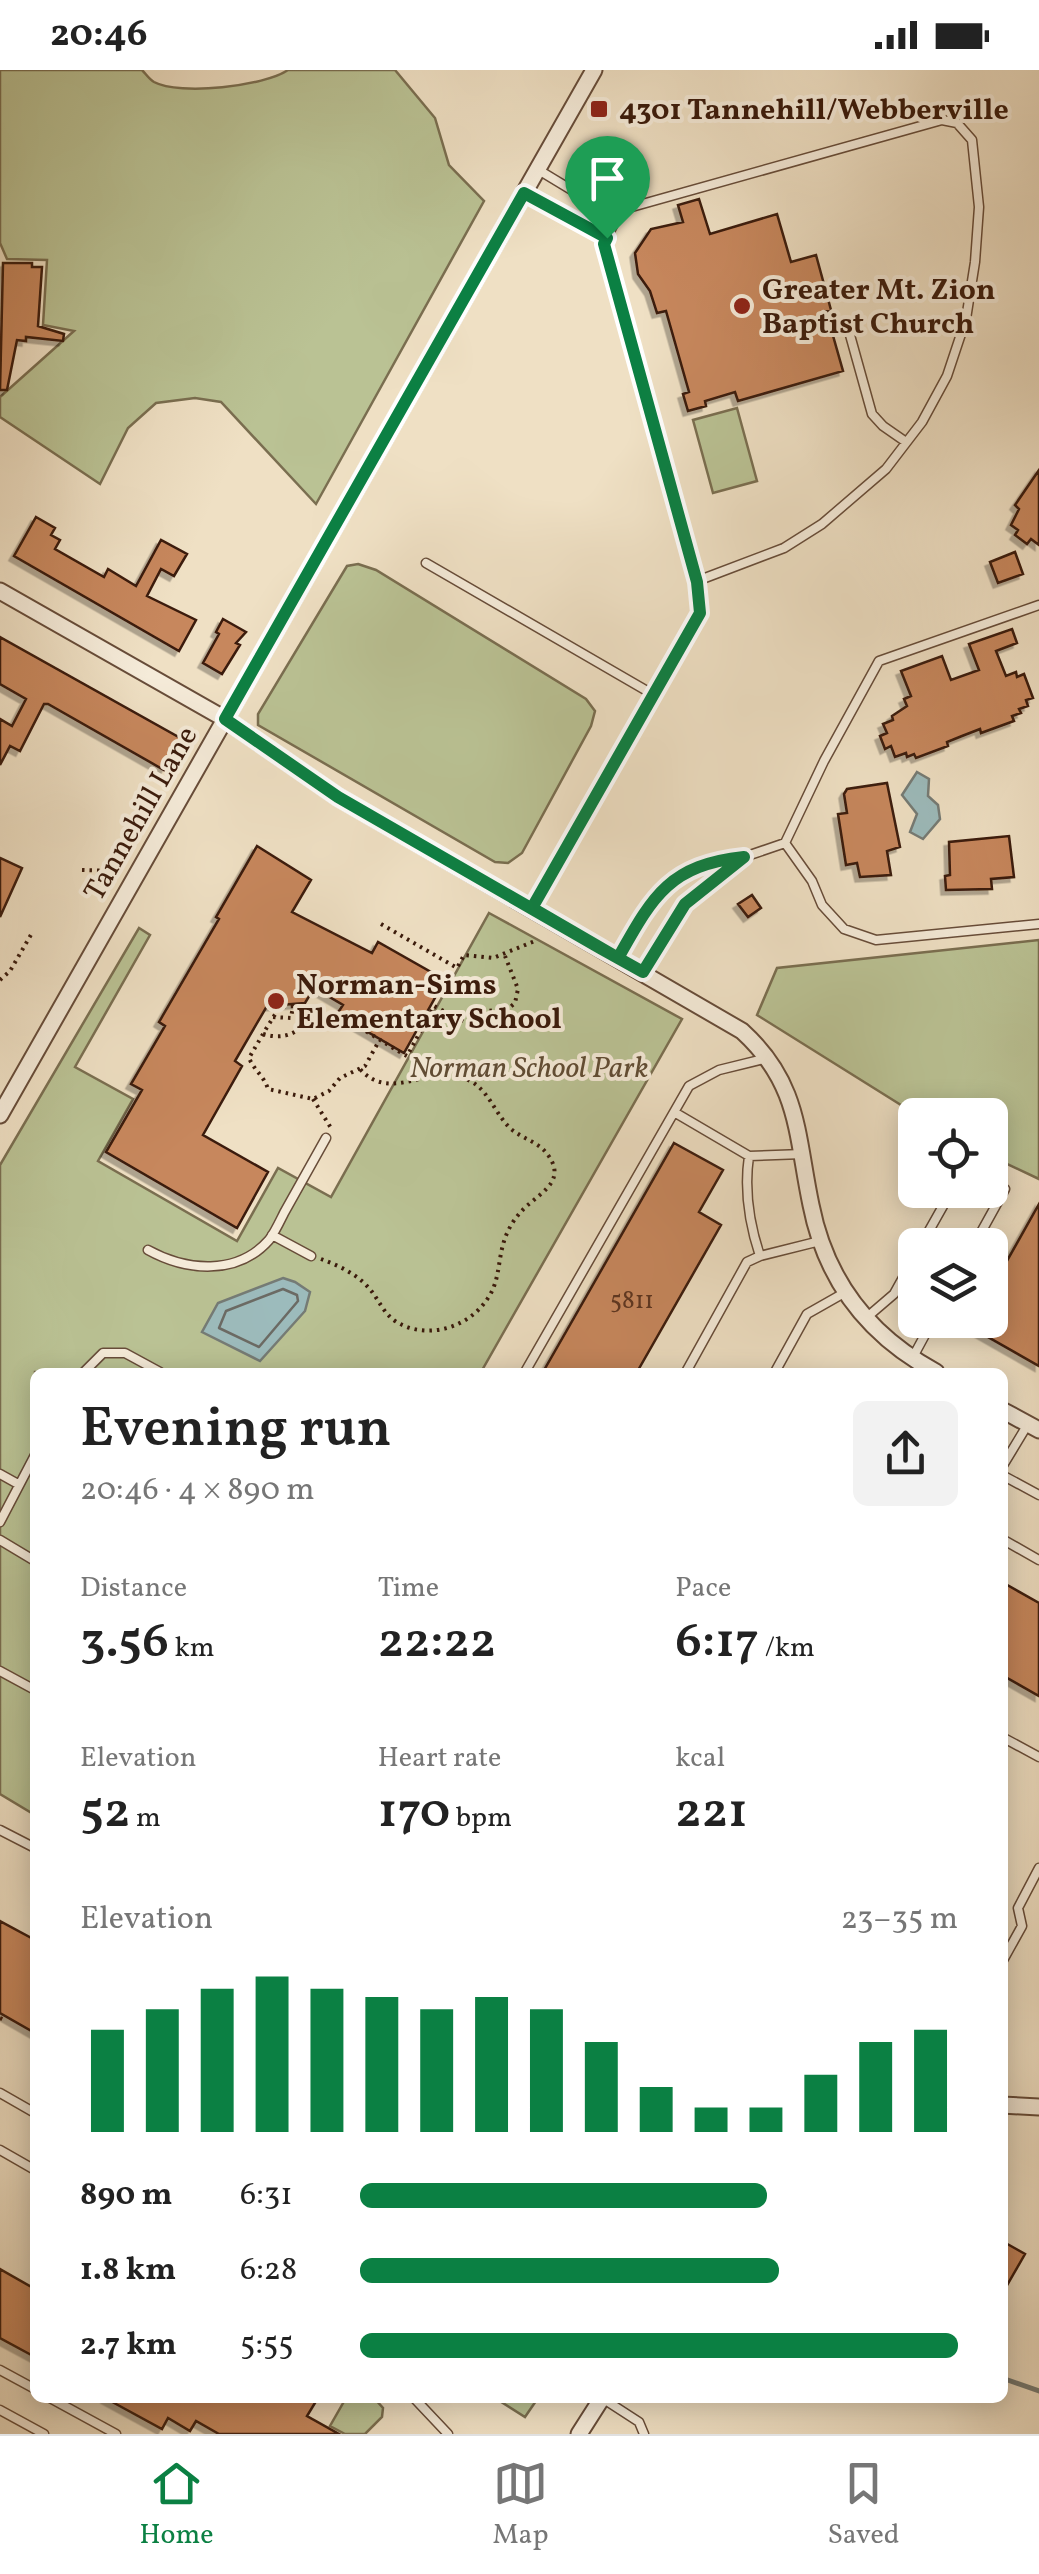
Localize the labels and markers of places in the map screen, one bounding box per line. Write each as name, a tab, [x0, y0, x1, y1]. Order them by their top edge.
place label: 4301 Tannehill/Webberville	[619, 90, 1009, 132]
marker: 4301 Tannehill/Webberville	[588, 98, 610, 120]
pin	[565, 136, 650, 239]
place label: Greater Mt. Zion Baptist Church	[762, 270, 996, 346]
marker: Greater Mt. Zion Baptist Church	[731, 295, 753, 317]
place label: Norman-Sims Elementary School	[296, 965, 562, 1041]
marker: Norman-Sims Elementary School	[265, 990, 287, 1012]

